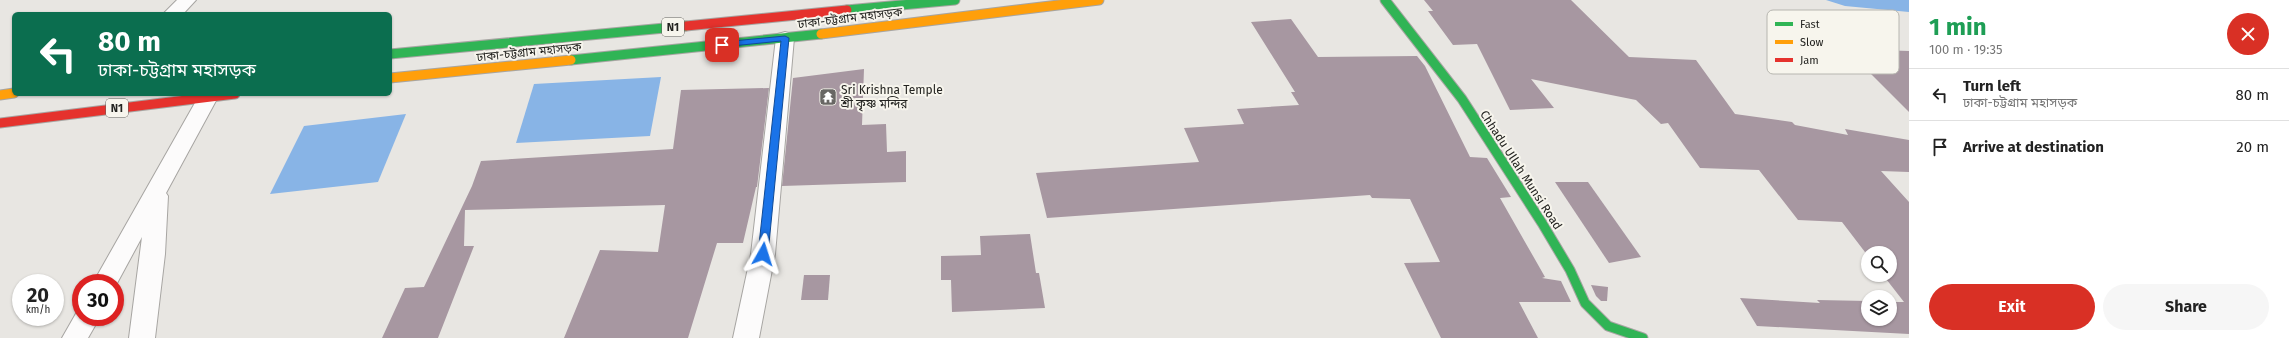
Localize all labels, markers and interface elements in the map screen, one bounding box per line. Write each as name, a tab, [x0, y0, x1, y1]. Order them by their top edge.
street label: ঢাকা-চট্টগ্রাম মহাসড়ক	[796, 4, 903, 31]
legend	[1767, 10, 1899, 74]
text: 1 min	[1929, 13, 1987, 41]
button: close	[2227, 13, 2269, 55]
road number: N1	[662, 18, 684, 36]
text: Fast	[1800, 18, 1820, 31]
text: 80 m	[98, 25, 161, 58]
icon: left	[32, 28, 84, 80]
pin	[705, 28, 739, 62]
icon: arrive	[711, 34, 733, 56]
text: Slow	[1800, 36, 1824, 49]
street label: ঢাকা-চট্টগ্রাম মহাসড়ক	[475, 39, 582, 65]
text: 100 m · 19:35	[1929, 42, 2002, 57]
text: Jam	[1800, 54, 1819, 67]
text: ঢাকা-চট্টগ্রাম মহাসড়ক	[98, 59, 256, 81]
text: Turn left	[1963, 77, 2021, 95]
place label: Sri Krishna Temple শ্রী কৃষ্ণ মন্দির	[840, 83, 943, 112]
icon: left	[1929, 84, 1951, 106]
text: 80 m	[2236, 86, 2269, 104]
temple icon: Sri Krishna Temple শ্রী কৃষ্ণ মন্দির	[818, 87, 838, 107]
text: ঢাকা-চট্টগ্রাম মহাসড়ক	[1963, 95, 2077, 110]
road number: N1	[106, 99, 128, 117]
street label: Chhadu Ullah Munsi Road	[1477, 108, 1565, 232]
icon: arrive	[1929, 136, 1951, 158]
text: Arrive at destination	[1963, 138, 2104, 156]
text: 20 m	[2236, 138, 2269, 156]
position arrow	[742, 233, 784, 275]
map controls	[1861, 246, 1897, 326]
button: search	[1861, 246, 1897, 282]
speed limit sign: 30	[72, 274, 124, 326]
text: 20	[27, 283, 49, 307]
button: Exit	[1929, 284, 2095, 330]
button: Share	[2103, 284, 2269, 330]
button: layers	[1861, 290, 1897, 326]
text: km/h	[26, 304, 50, 316]

